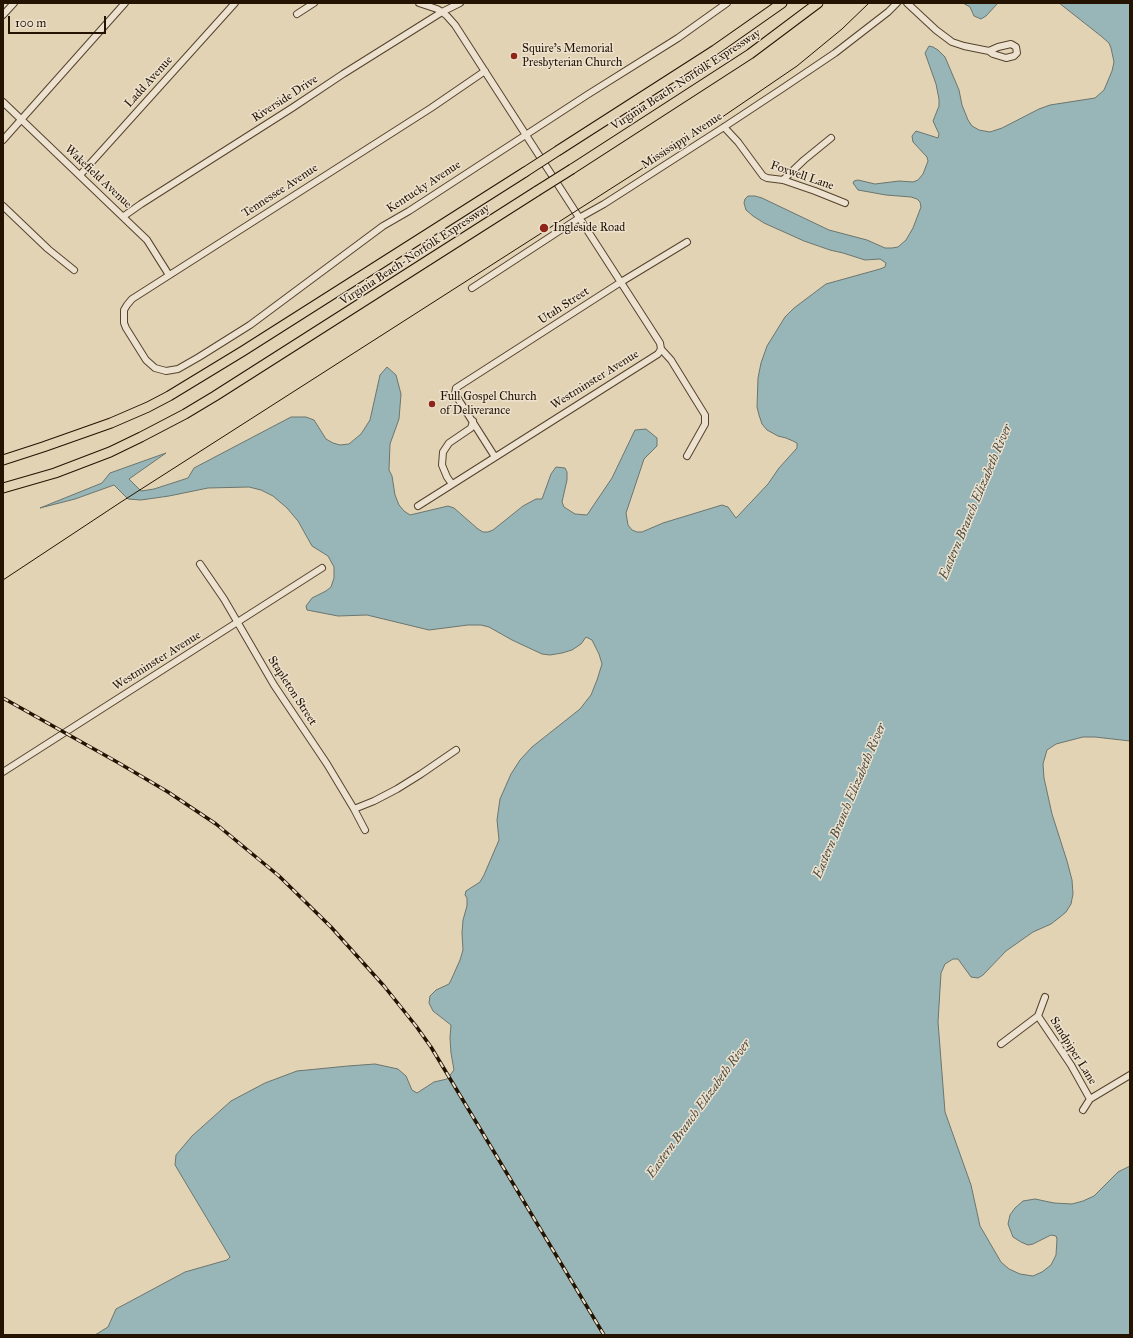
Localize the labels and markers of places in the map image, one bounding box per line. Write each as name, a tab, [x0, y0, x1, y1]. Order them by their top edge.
place label: Squire's Memorial Presbyterian Church	[522, 42, 622, 70]
marker: Squire's Memorial Presbyterian Church	[509, 51, 519, 61]
place label: Ingleside Road	[553, 221, 625, 235]
marker: Ingleside Road	[538, 222, 550, 234]
place label: Full Gospel Church of Deliverance	[440, 390, 537, 418]
marker: Full Gospel Church of Deliverance	[427, 399, 437, 409]

